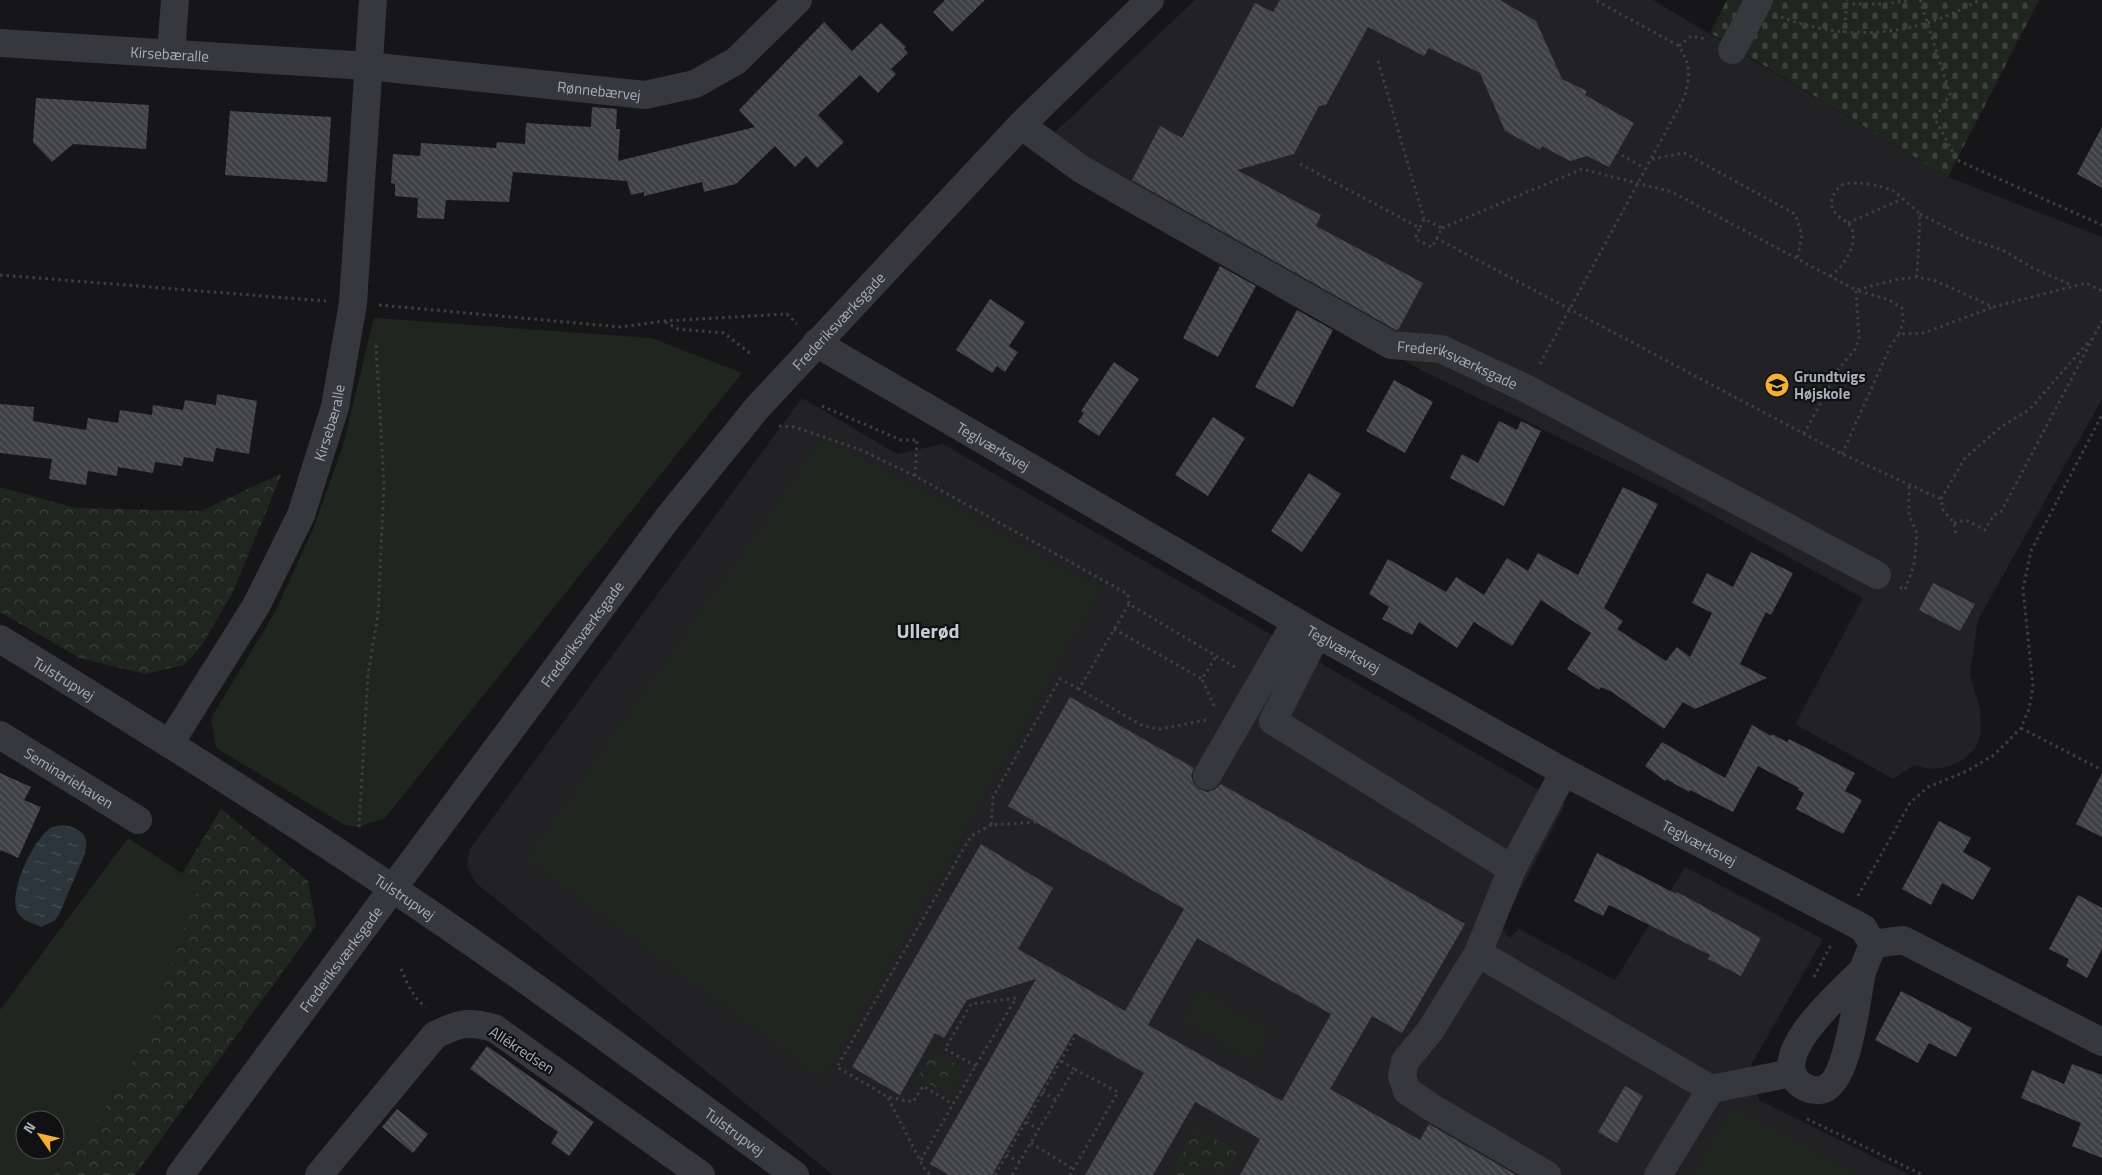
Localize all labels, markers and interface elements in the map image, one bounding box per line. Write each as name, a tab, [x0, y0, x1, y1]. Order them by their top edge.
street label: Kirsebæralle	[130, 40, 210, 68]
street label: Rønnebærvej	[556, 74, 642, 106]
street label: Frederiksværksgade	[786, 266, 890, 375]
street label: Frederiksværksgade	[1396, 334, 1522, 395]
place label: Grundtvigs Højskole	[1794, 365, 1865, 405]
school or university icon: Grundtvigs Højskole	[1764, 372, 1790, 398]
street label: Kirsebæralle	[307, 382, 350, 464]
street label: Teglværksvej	[952, 416, 1034, 476]
street label: Frederiksværksgade	[535, 576, 629, 692]
district label: Ullerød	[896, 615, 960, 646]
street label: Teglværksvej	[1302, 619, 1385, 679]
street label: Tulstrupvej	[28, 650, 99, 706]
street label: Seminariehaven	[20, 741, 118, 814]
street label: Teglværksvej	[1658, 814, 1741, 872]
street label: Tulstrupvej	[370, 868, 440, 926]
street label: Frederiksværksgade	[293, 901, 388, 1017]
street label: Allékredsen	[485, 1020, 559, 1080]
street label: Tulstrupvej	[700, 1102, 770, 1161]
north arrow	[15, 1110, 65, 1160]
text: N	[17, 1118, 40, 1137]

